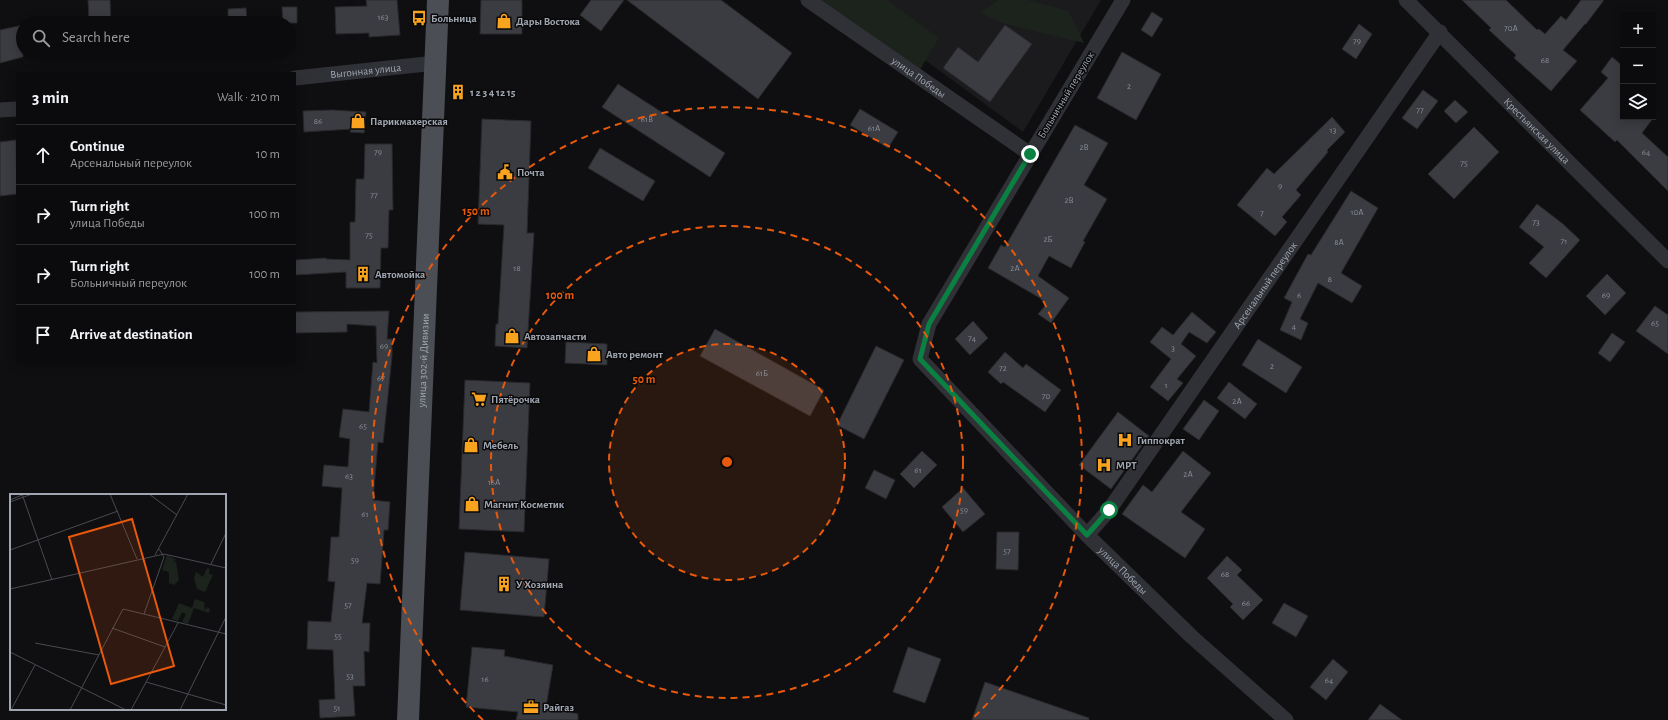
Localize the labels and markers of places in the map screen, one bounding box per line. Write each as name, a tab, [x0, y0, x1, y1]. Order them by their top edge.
bus stop icon: Больница	[410, 9, 428, 27]
shop icon: Дары Востока	[495, 12, 513, 30]
place label: Больница	[431, 13, 477, 24]
place label: Дары Востока	[516, 16, 580, 27]
building icon: 1 2 3 4 12 15	[449, 83, 467, 101]
place label: 1 2 3 4 12 15	[470, 87, 516, 98]
shop icon: Парикмахерская	[349, 112, 367, 130]
place label: Парикмахерская	[370, 116, 448, 127]
public building icon: Почта	[496, 163, 514, 181]
place label: Почта	[517, 167, 544, 178]
building icon: Автомойка	[354, 265, 372, 283]
place label: Автомойка	[375, 269, 425, 280]
shop icon: Автозапчасти	[503, 327, 521, 345]
place label: Автозапчасти	[524, 331, 587, 342]
shop icon: Авто ремонт	[585, 345, 603, 363]
place label: Авто ремонт	[606, 349, 663, 360]
supermarket icon: Пятёрочка	[470, 390, 488, 408]
place label: Пятёрочка	[491, 394, 540, 405]
hospital icon: Гиппократ	[1116, 431, 1134, 449]
place label: Гиппократ	[1137, 435, 1185, 446]
shop icon: Мебель	[462, 436, 480, 454]
place label: Мебель	[483, 440, 519, 451]
centre of rings	[720, 455, 734, 469]
hospital icon: МРТ	[1095, 456, 1113, 474]
place label: МРТ	[1116, 460, 1137, 471]
shop icon: Магнит Косметик	[463, 495, 481, 513]
place label: Магнит Косметик	[484, 499, 565, 510]
building icon: У Хозяина	[495, 575, 513, 593]
place label: У Хозяина	[516, 579, 563, 590]
office icon: Райгаз	[522, 698, 540, 716]
place label: Райгаз	[543, 702, 574, 713]

